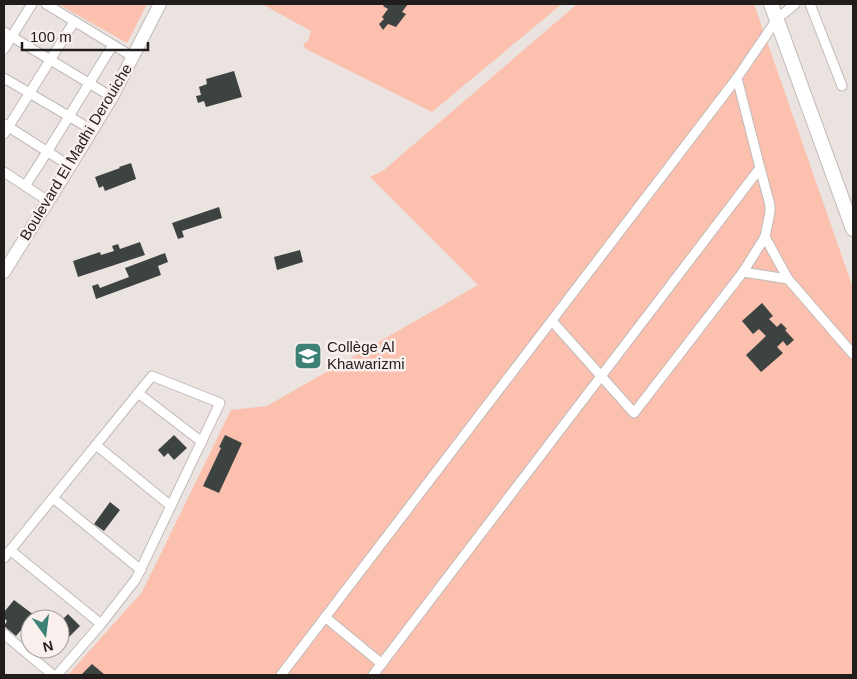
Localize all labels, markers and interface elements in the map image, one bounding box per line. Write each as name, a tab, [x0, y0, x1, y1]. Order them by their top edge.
scale bar	[22, 20, 149, 52]
text: 100 m	[30, 28, 72, 45]
street label: Boulevard El Madhi Derouiche	[16, 61, 135, 243]
place label: Collège Al Khawarizmi	[327, 338, 405, 372]
school or university icon: Collège Al Khawarizmi	[293, 341, 323, 371]
north arrow	[20, 609, 70, 659]
text: N	[41, 638, 55, 656]

